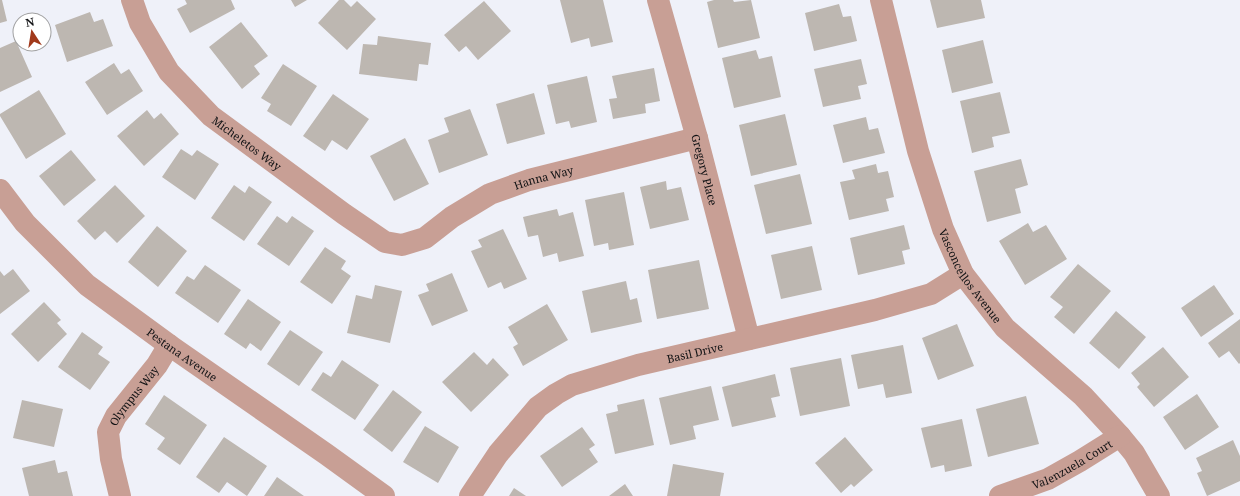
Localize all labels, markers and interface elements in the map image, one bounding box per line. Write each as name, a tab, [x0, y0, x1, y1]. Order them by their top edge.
north arrow	[12, 12, 52, 52]
text: N	[24, 13, 36, 30]
street label: Micheletos Way	[209, 112, 285, 174]
street label: Gregory Place	[689, 132, 722, 207]
street label: Hanna Way	[511, 162, 575, 192]
street label: Vasconcellos Avenue	[936, 226, 1006, 326]
street label: Pestana Avenue	[144, 324, 221, 384]
street label: Basil Drive	[665, 338, 724, 366]
street label: Olympus Way	[105, 361, 162, 428]
street label: Valenzuela Court	[1030, 435, 1115, 492]

